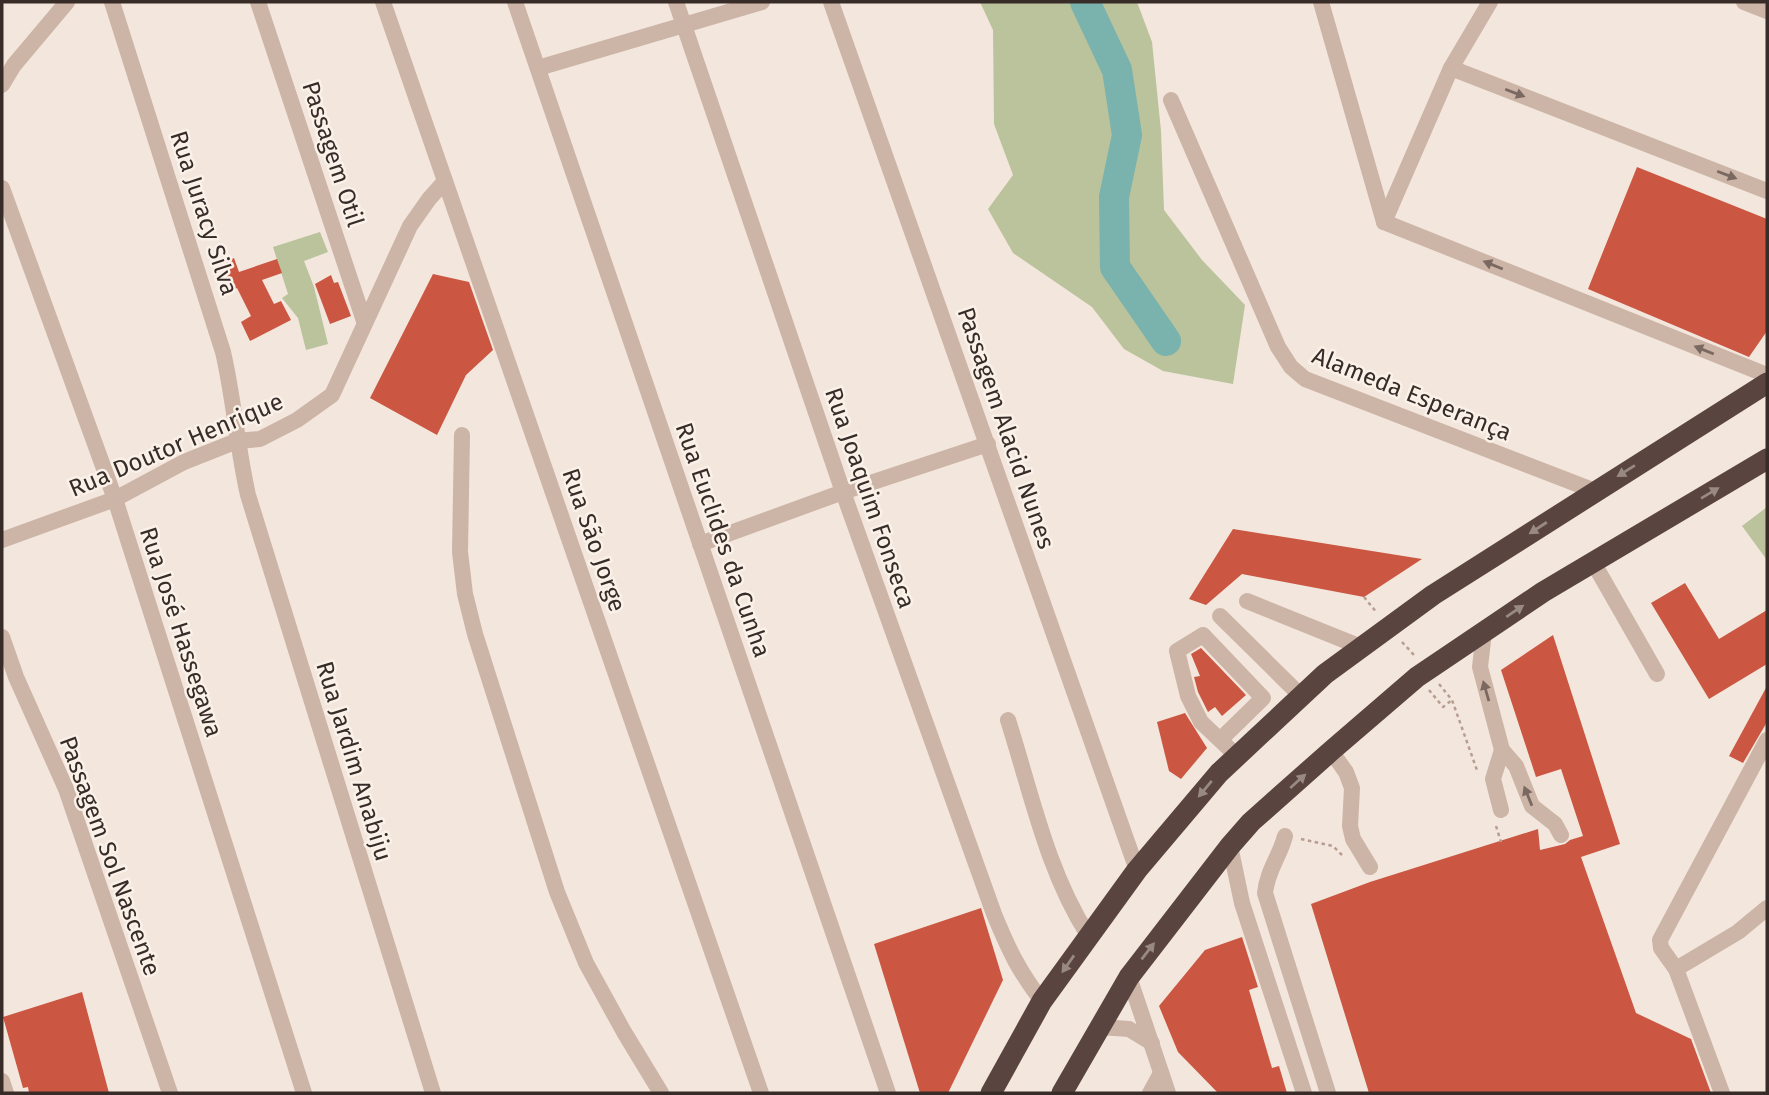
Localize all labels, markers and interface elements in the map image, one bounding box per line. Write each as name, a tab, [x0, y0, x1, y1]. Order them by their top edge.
street label: Passagem Otil	[296, 78, 370, 230]
one-way arrow	[1504, 88, 1525, 99]
street label: Rua Juracy Silva	[164, 127, 244, 299]
one-way arrow	[1717, 170, 1738, 181]
one-way arrow	[1482, 260, 1503, 271]
street label: Passagem Alacid Nunes	[951, 304, 1061, 552]
street label: Alameda Esperança	[1308, 341, 1516, 447]
one-way arrow	[1693, 344, 1714, 355]
street label: Rua Joaquim Fonseca	[819, 384, 921, 612]
street label: Rua Doutor Henrique	[65, 387, 287, 503]
street label: Rua Euclides da Cunha	[670, 419, 776, 661]
street label: Rua São Jorge	[556, 465, 632, 615]
one-way arrow	[1617, 465, 1636, 478]
one-way arrow	[1700, 487, 1719, 500]
one-way arrow	[1528, 521, 1547, 534]
street label: Rua José Hassegawa	[134, 523, 228, 741]
one-way arrow	[1506, 604, 1524, 618]
street label: Rua Jardim Anabiju	[310, 658, 398, 864]
one-way arrow	[1480, 681, 1490, 702]
street label: Passagem Sol Nascente	[54, 732, 166, 980]
one-way arrow	[1289, 773, 1306, 789]
one-way arrow	[1198, 780, 1213, 798]
one-way arrow	[1522, 785, 1533, 806]
one-way arrow	[1141, 943, 1156, 961]
one-way arrow	[1061, 955, 1075, 973]

